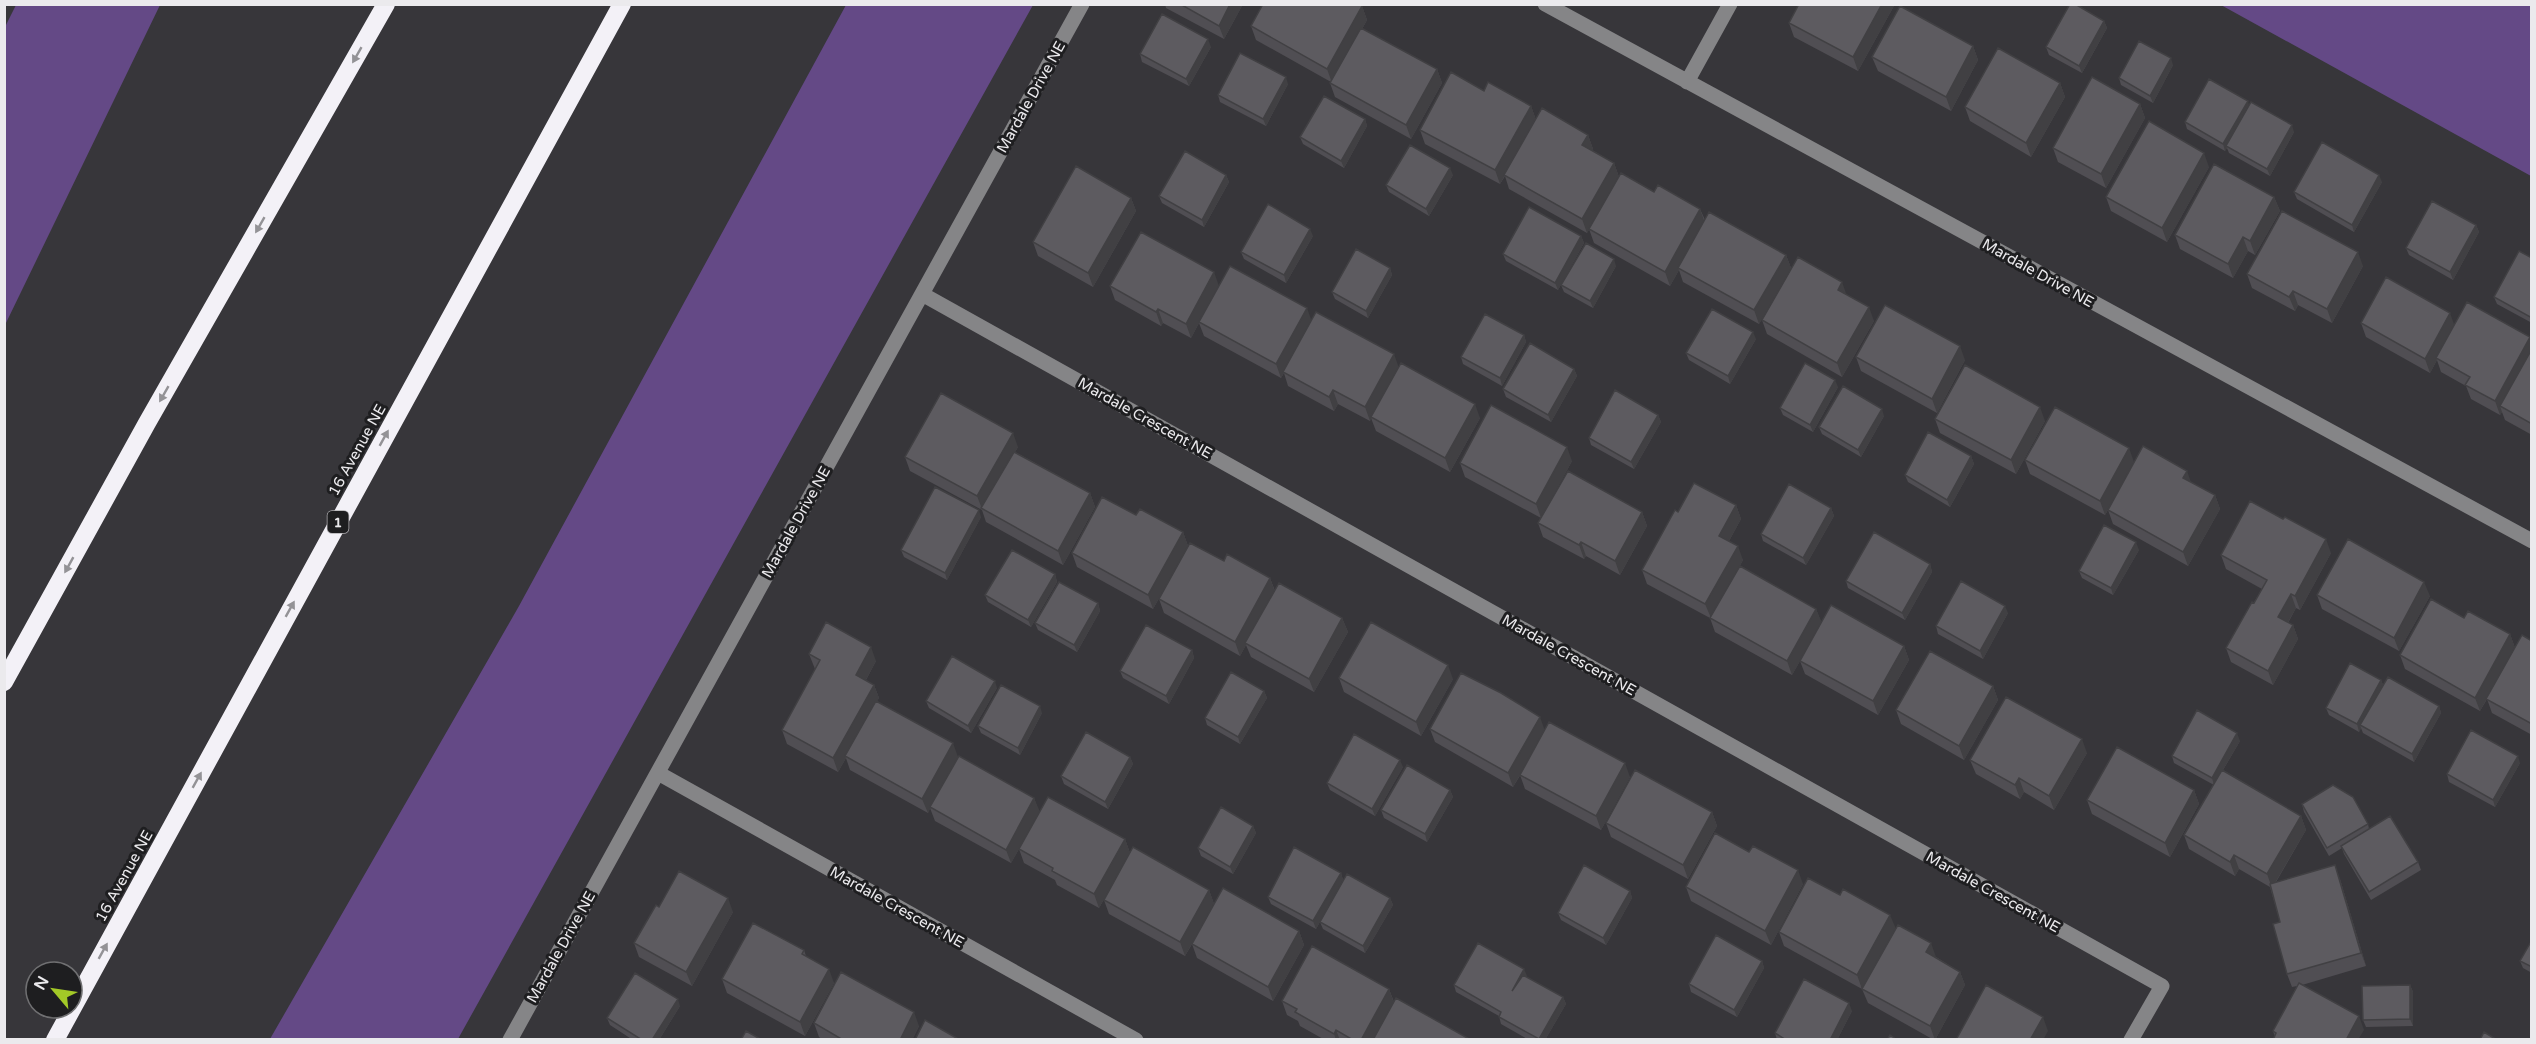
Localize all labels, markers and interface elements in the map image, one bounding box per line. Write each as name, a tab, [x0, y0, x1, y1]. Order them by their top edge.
street label: Mardale Drive NE	[993, 38, 1069, 156]
one-way arrow	[351, 47, 362, 63]
one-way arrow	[255, 217, 265, 234]
street label: Mardale Drive NE	[1979, 235, 2097, 311]
street label: Mardale Crescent NE	[1075, 374, 1215, 462]
one-way arrow	[158, 386, 169, 402]
street label: 16 Avenue NE	[324, 401, 390, 499]
one-way arrow	[379, 429, 389, 446]
street label: Mardale Drive NE	[758, 463, 834, 581]
road number: 1	[328, 511, 348, 533]
one-way arrow	[64, 557, 74, 574]
one-way arrow	[285, 600, 295, 617]
street label: Mardale Crescent NE	[1499, 611, 1639, 699]
one-way arrow	[192, 771, 202, 788]
street label: 16 Avenue NE	[91, 827, 157, 925]
street label: Mardale Crescent NE	[1923, 848, 2063, 936]
street label: Mardale Crescent NE	[827, 863, 967, 951]
street label: Mardale Drive NE	[523, 888, 599, 1006]
one-way arrow	[98, 942, 108, 959]
north arrow	[24, 960, 84, 1020]
text: N	[30, 973, 54, 994]

